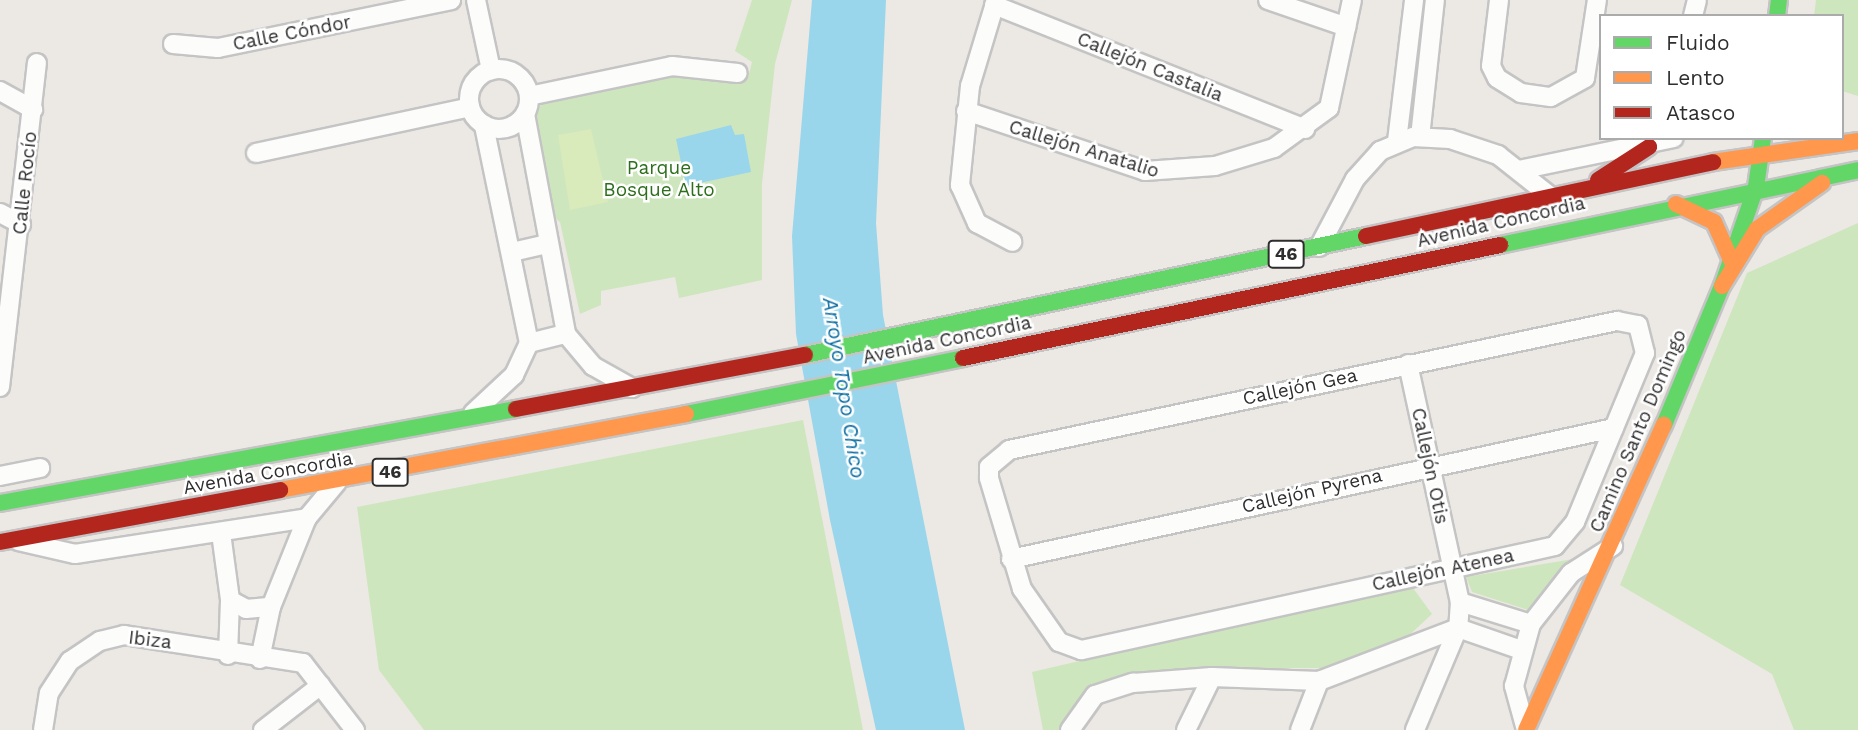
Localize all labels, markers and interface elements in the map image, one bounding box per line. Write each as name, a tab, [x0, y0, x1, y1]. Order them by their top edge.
street label: Calle Cóndor	[231, 10, 353, 56]
legend	[1599, 14, 1844, 140]
street label: Callejón Castalia	[1074, 27, 1226, 107]
text: Fluido	[1666, 30, 1730, 55]
text: Lento	[1666, 65, 1725, 90]
text: Atasco	[1666, 100, 1735, 125]
street label: Callejón Anatalio	[1006, 115, 1162, 183]
street label: Calle Rocío	[8, 130, 42, 236]
park label: Parque Bosque Alto	[603, 157, 715, 201]
street label: Avenida Concordia	[1415, 192, 1587, 252]
road number: 46	[1267, 240, 1305, 268]
water label: Arroyo Topo Chico	[817, 295, 871, 481]
street label: Avenida Concordia	[860, 311, 1034, 369]
street label: Camino Santo Domingo	[1585, 326, 1691, 536]
street label: Callejón Gea	[1241, 364, 1359, 410]
street label: Callejón Otis	[1407, 406, 1453, 526]
street label: Avenida Concordia	[181, 447, 355, 499]
road number: 46	[371, 458, 409, 486]
street label: Callejón Pyrena	[1240, 464, 1384, 518]
street label: Callejón Atenea	[1370, 544, 1516, 596]
street label: Ibiza	[127, 626, 173, 654]

